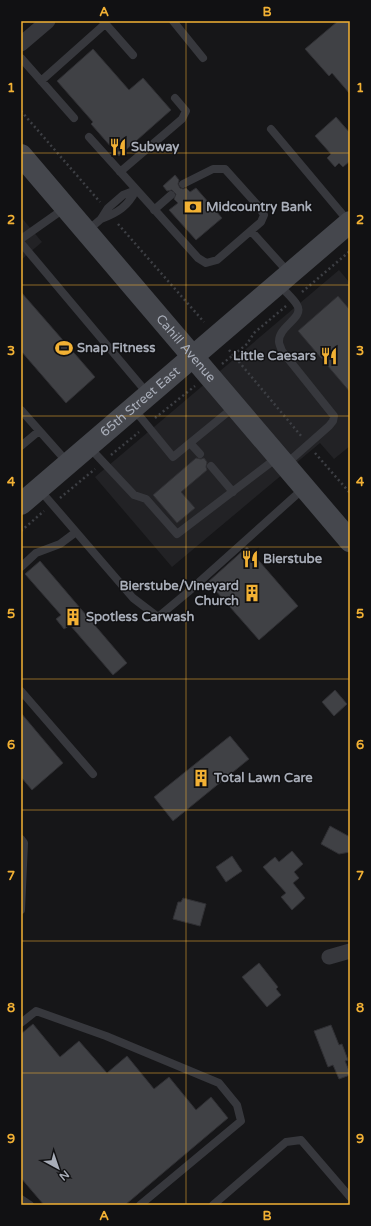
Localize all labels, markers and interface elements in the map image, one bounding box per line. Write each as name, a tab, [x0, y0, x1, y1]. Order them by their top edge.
text: A	[99, 4, 109, 20]
text: B	[262, 4, 272, 20]
text: 1	[7, 80, 15, 96]
text: 1	[356, 80, 364, 96]
restaurant icon: Subway	[108, 137, 128, 157]
place label: Subway	[131, 139, 179, 155]
bank icon: Midcountry Bank	[183, 197, 203, 217]
place label: Midcountry Bank	[206, 199, 312, 215]
text: 2	[7, 212, 15, 228]
text: 2	[356, 212, 364, 228]
street label: Cahill Avenue	[152, 311, 219, 385]
sports icon: Snap Fitness	[54, 338, 74, 358]
place label: Snap Fitness	[77, 340, 155, 356]
text: 3	[7, 343, 15, 359]
text: 3	[356, 343, 364, 359]
restaurant icon: Little Caesars	[319, 346, 339, 366]
place label: Little Caesars	[233, 348, 316, 364]
street label: 65th Street East	[97, 363, 183, 440]
text: 4	[7, 474, 16, 490]
text: 4	[356, 474, 365, 490]
restaurant icon: Bierstube	[240, 549, 260, 569]
place label: Bierstube	[263, 551, 323, 567]
place label: Bierstube/Vineyard Church	[120, 578, 239, 609]
building icon: Bierstube/Vineyard Church	[242, 583, 262, 603]
text: 5	[7, 606, 15, 622]
text: 5	[356, 606, 364, 622]
building icon: Spotless Carwash	[63, 607, 83, 627]
place label: Spotless Carwash	[86, 609, 194, 625]
text: 6	[7, 737, 15, 753]
text: 6	[356, 737, 364, 753]
building icon: Total Lawn Care	[191, 768, 211, 788]
place label: Total Lawn Care	[213, 770, 313, 786]
text: 7	[7, 868, 15, 884]
text: 7	[356, 868, 364, 884]
text: 8	[7, 1000, 15, 1016]
text: 8	[356, 1000, 364, 1016]
text: 9	[7, 1131, 15, 1147]
text: 9	[356, 1131, 364, 1147]
north arrow	[38, 1148, 78, 1188]
text: N	[57, 1167, 72, 1183]
text: A	[99, 1208, 109, 1224]
text: B	[262, 1208, 272, 1224]

